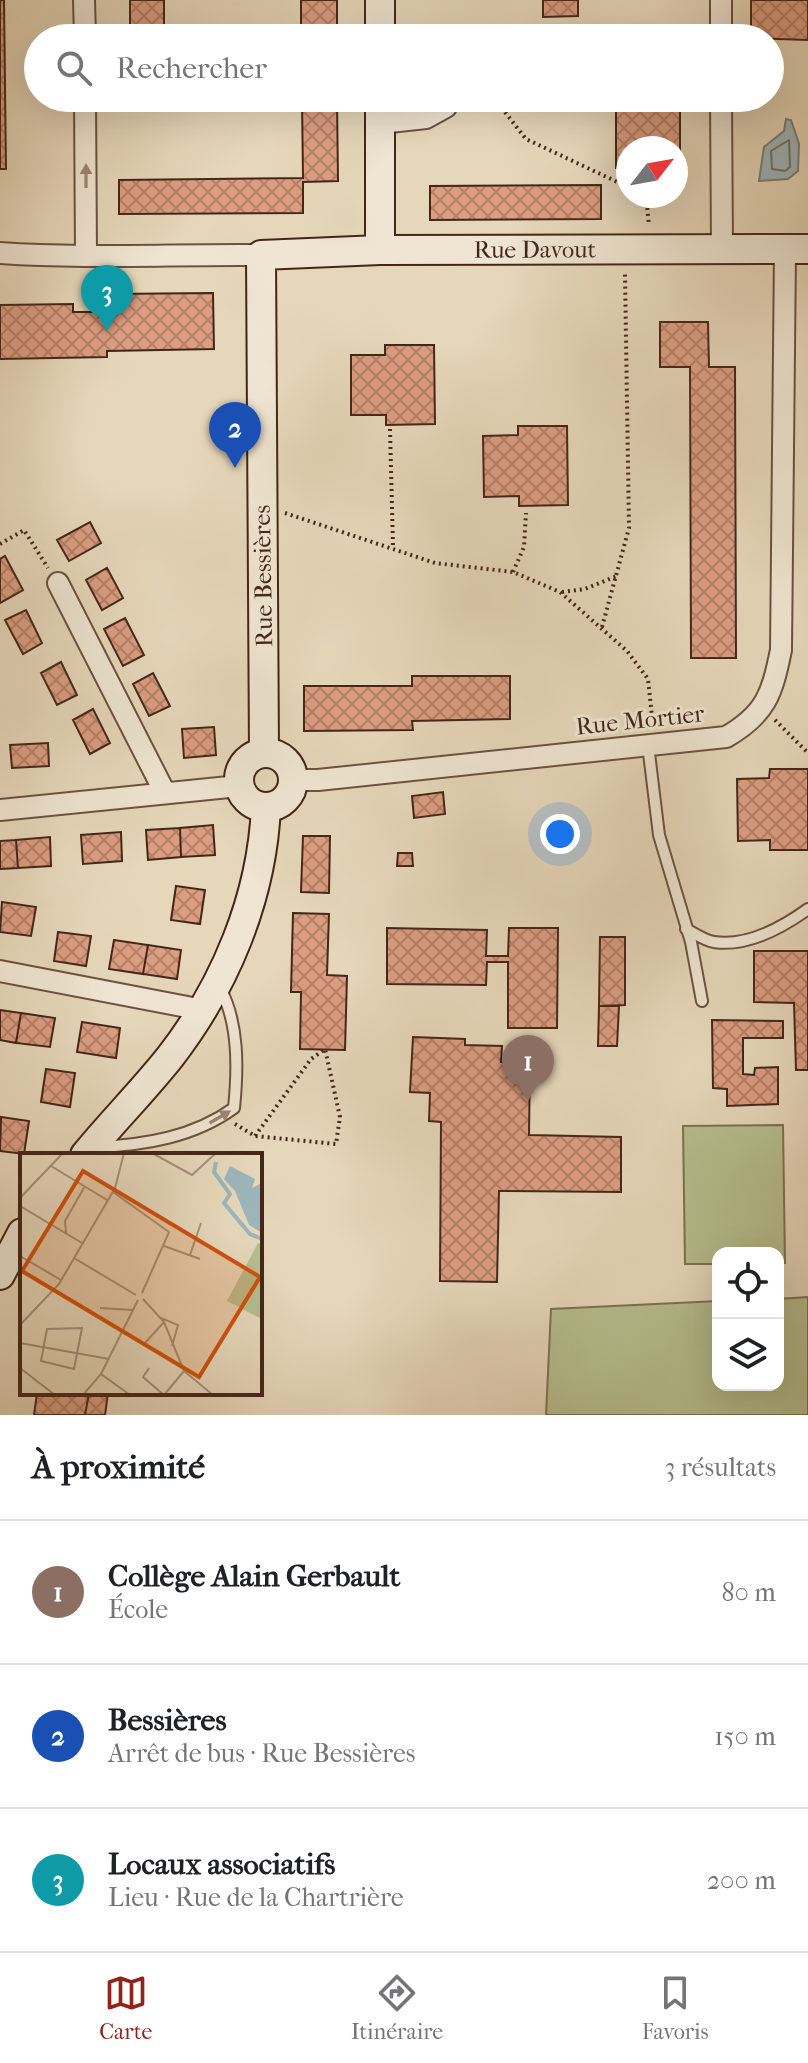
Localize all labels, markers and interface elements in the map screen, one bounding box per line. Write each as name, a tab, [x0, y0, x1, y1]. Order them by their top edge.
search box	[24, 24, 784, 112]
icon: search	[52, 46, 96, 90]
text: Rechercher	[116, 51, 267, 86]
north arrow	[616, 136, 688, 208]
one-way arrow	[80, 163, 92, 188]
street label: Rue Davout	[474, 235, 596, 264]
pin: 3	[81, 265, 133, 331]
pin: 2	[209, 402, 261, 468]
street label: Rue Bessières	[248, 504, 278, 647]
street label: Rue Mortier	[574, 699, 706, 741]
your location	[540, 814, 580, 854]
pin: 1	[502, 1035, 554, 1101]
one-way arrow	[209, 1110, 231, 1124]
inset map	[20, 1153, 262, 1395]
map controls	[712, 1247, 784, 1391]
button: locate	[712, 1247, 784, 1319]
button: layers	[712, 1319, 784, 1391]
text: À proximité	[32, 1447, 205, 1487]
text: 3 résultats	[664, 1452, 776, 1483]
text: Collège Alain Gerbault	[108, 1559, 400, 1594]
text: 1	[53, 1577, 63, 1608]
text: 80 m	[721, 1577, 776, 1608]
text: École	[108, 1594, 168, 1625]
text: Bessières	[108, 1703, 226, 1738]
text: 2	[51, 1721, 65, 1752]
text: 150 m	[714, 1721, 776, 1752]
text: Arrêt de bus · Rue Bessières	[108, 1738, 415, 1769]
text: Locaux associatifs	[108, 1847, 335, 1882]
text: 3	[53, 1865, 63, 1896]
text: 200 m	[707, 1865, 776, 1896]
text: Lieu · Rue de la Chartrière	[108, 1882, 404, 1913]
tab: Carte	[99, 1971, 152, 2045]
tab: Itinéraire	[351, 1971, 443, 2045]
tab: Favoris	[642, 1971, 709, 2045]

